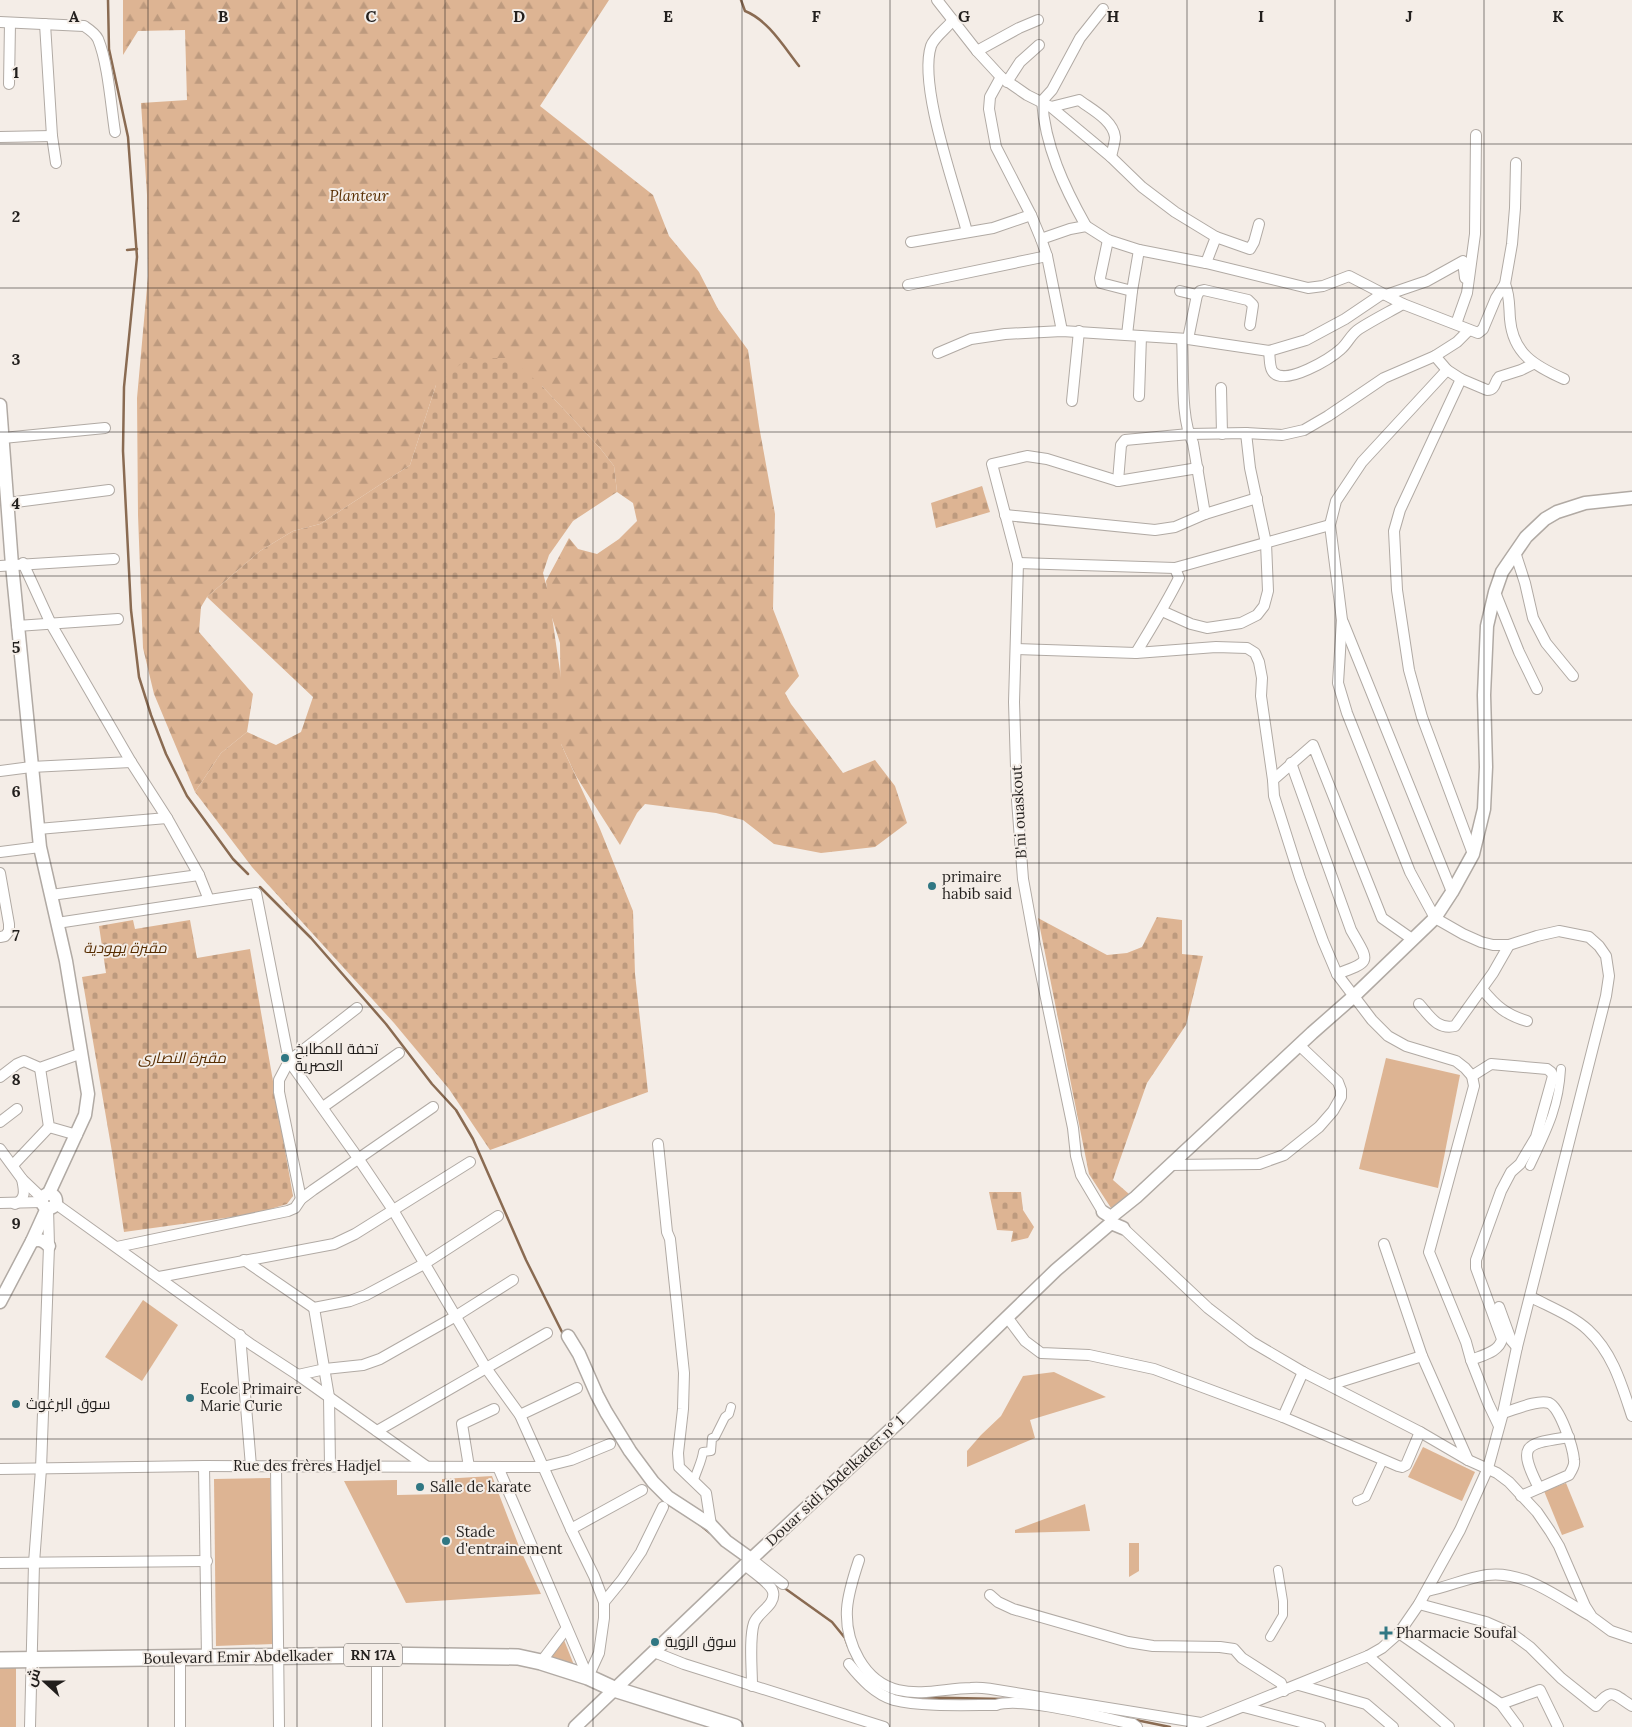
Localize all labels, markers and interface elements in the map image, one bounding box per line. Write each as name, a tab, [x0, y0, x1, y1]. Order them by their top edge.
text: A	[69, 6, 80, 26]
text: B	[218, 6, 229, 26]
text: C	[365, 6, 377, 26]
text: D	[513, 6, 525, 26]
text: E	[663, 6, 673, 26]
text: F	[811, 6, 821, 26]
text: G	[958, 6, 970, 26]
text: H	[1107, 6, 1120, 26]
text: I	[1258, 6, 1264, 26]
text: J	[1405, 6, 1413, 26]
text: K	[1552, 6, 1564, 26]
text: 1	[13, 62, 19, 82]
park label: Planteur	[330, 186, 389, 205]
text: 2	[12, 206, 20, 226]
text: 3	[12, 349, 21, 369]
text: 4	[12, 493, 21, 513]
text: 5	[12, 637, 21, 657]
street label: B'ni ouaskout	[1007, 765, 1030, 859]
text: 6	[11, 781, 21, 801]
place label: primaire habib said	[942, 867, 1012, 903]
marker: primaire habib said	[926, 880, 938, 892]
text: 7	[12, 925, 20, 945]
park label: مقبرة يهودية	[83, 938, 167, 957]
place label: تحفة للمطابخ العصرية	[295, 1039, 378, 1075]
park label: مقبرة النصارى	[138, 1048, 226, 1067]
marker: تحفة للمطابخ العصرية	[279, 1052, 291, 1064]
text: 8	[11, 1069, 21, 1089]
text: 9	[11, 1213, 21, 1233]
place label: Ecole Primaire Marie Curie	[200, 1379, 302, 1415]
marker: Ecole Primaire Marie Curie	[184, 1392, 196, 1404]
place label: سوق البرغوث	[26, 1394, 110, 1414]
marker: سوق البرغوث	[10, 1398, 22, 1410]
street label: Douar sidi Abdelkader n° 1	[761, 1411, 908, 1550]
street label: Rue des frères Hadjel	[233, 1456, 381, 1475]
place label: Salle de karate	[430, 1477, 531, 1496]
marker: Salle de karate	[414, 1481, 426, 1493]
place label: Stade d'entrainement	[456, 1522, 563, 1558]
marker: Stade d'entrainement	[440, 1535, 452, 1547]
place label: Pharmacie Soufal	[1396, 1623, 1517, 1642]
marker: Pharmacie Soufal	[1380, 1627, 1392, 1639]
place label: سوق الزوية	[665, 1632, 736, 1652]
marker: سوق الزوية	[649, 1636, 661, 1648]
road number: RN 17A	[344, 1644, 402, 1666]
street label: Boulevard Emir Abdelkader	[143, 1645, 334, 1668]
north arrow	[20, 1657, 70, 1707]
text: ش	[21, 1666, 44, 1689]

